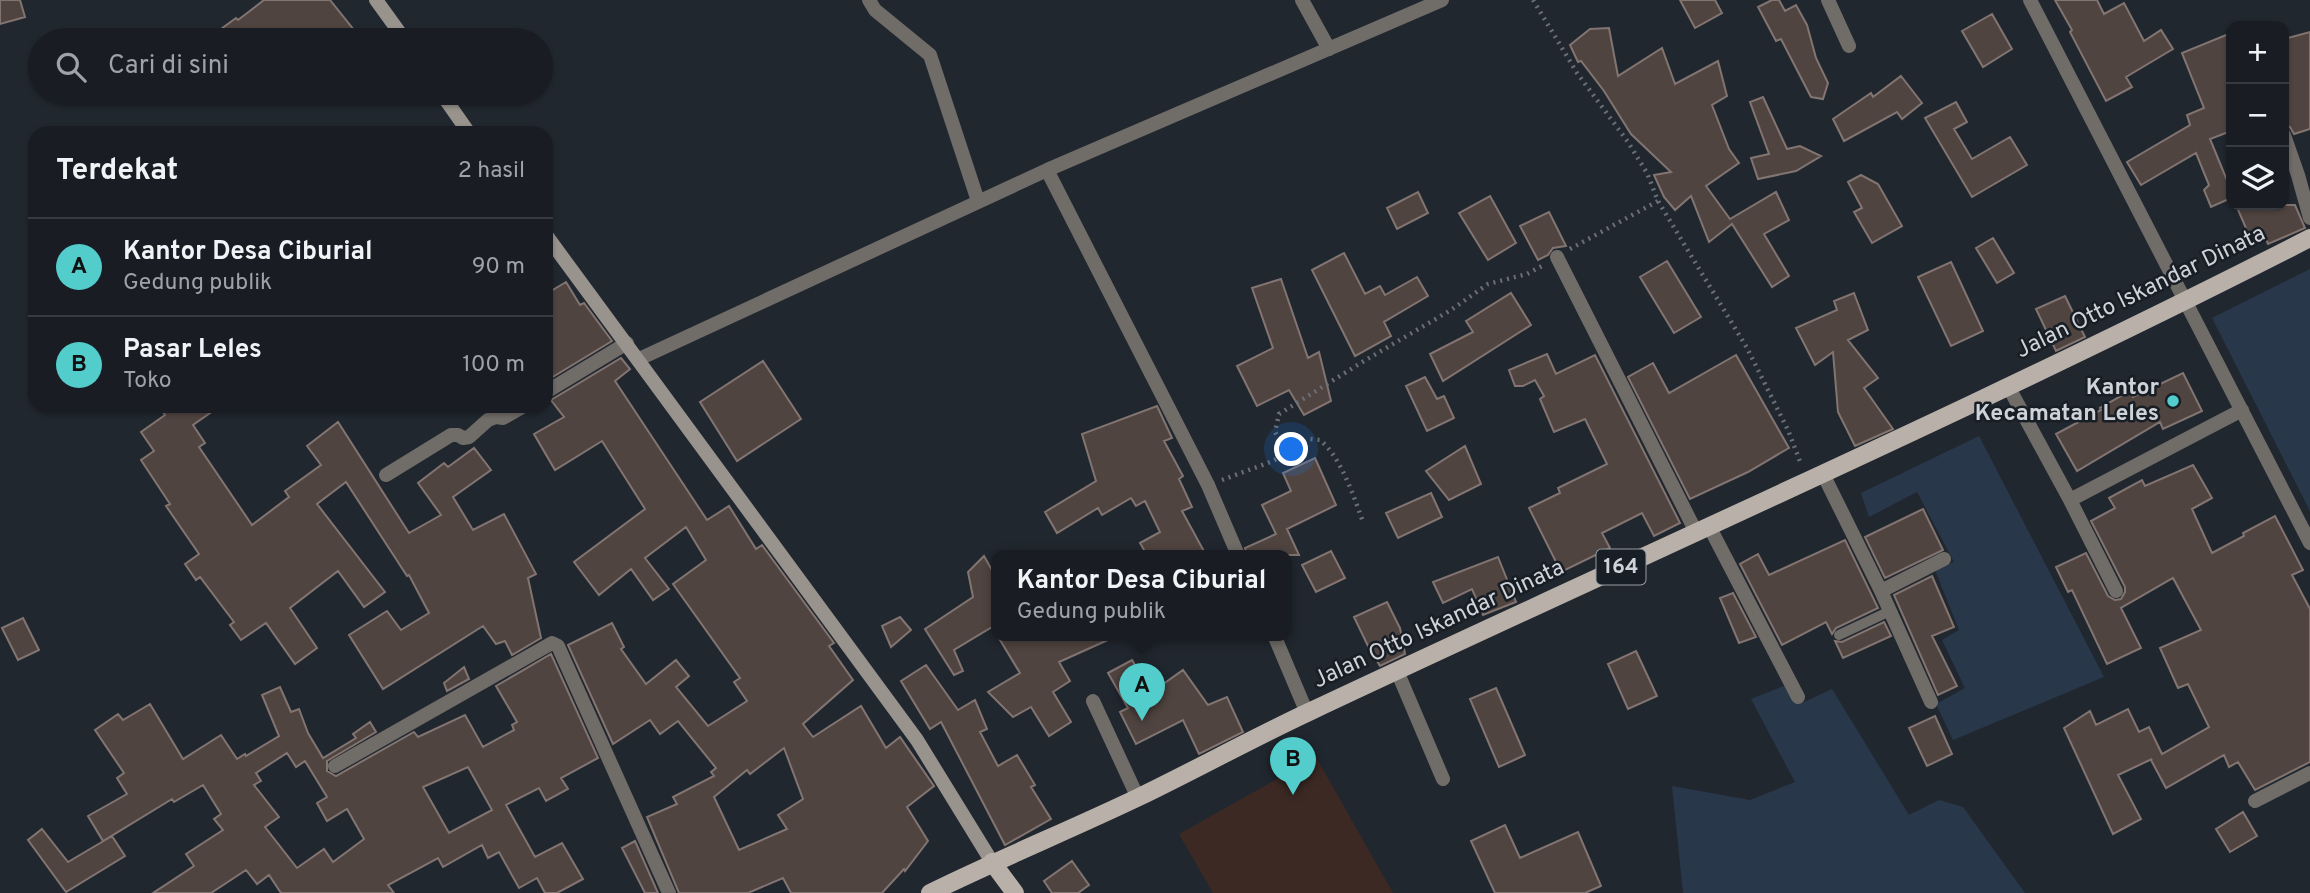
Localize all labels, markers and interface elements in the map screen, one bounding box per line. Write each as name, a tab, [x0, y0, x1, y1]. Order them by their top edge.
map controls	[2226, 21, 2289, 210]
button: +	[2226, 21, 2289, 84]
search box	[28, 28, 553, 105]
icon: search	[52, 48, 90, 86]
text: Cari di sini	[108, 50, 229, 83]
button: −	[2226, 84, 2289, 147]
button: layers	[2226, 147, 2289, 210]
text: Terdekat	[56, 153, 178, 190]
text: 2 hasil	[458, 157, 525, 186]
street label: Jalan Otto Iskandar Dinata	[2011, 220, 2271, 366]
text: Kantor Desa Ciburial	[123, 236, 373, 269]
text: A	[71, 253, 87, 282]
text: 90 m	[472, 253, 525, 282]
text: Gedung publik	[123, 269, 272, 298]
text: Pasar Leles	[123, 334, 262, 367]
text: B	[71, 351, 87, 380]
text: 100 m	[462, 351, 525, 380]
text: Toko	[123, 367, 172, 396]
place label: Kantor Kecamatan Leles	[1975, 374, 2159, 429]
marker: Kantor Kecamatan Leles	[2165, 393, 2181, 409]
your location	[1274, 432, 1308, 466]
popup	[991, 550, 1292, 641]
road number: 164	[1596, 550, 1646, 584]
street label: Jalan Otto Iskandar Dinata	[1309, 554, 1569, 696]
text: Kantor Desa Ciburial	[1017, 565, 1266, 598]
text: Gedung publik	[1017, 598, 1166, 627]
pin: A	[1119, 663, 1165, 721]
pin: B	[1270, 737, 1316, 795]

